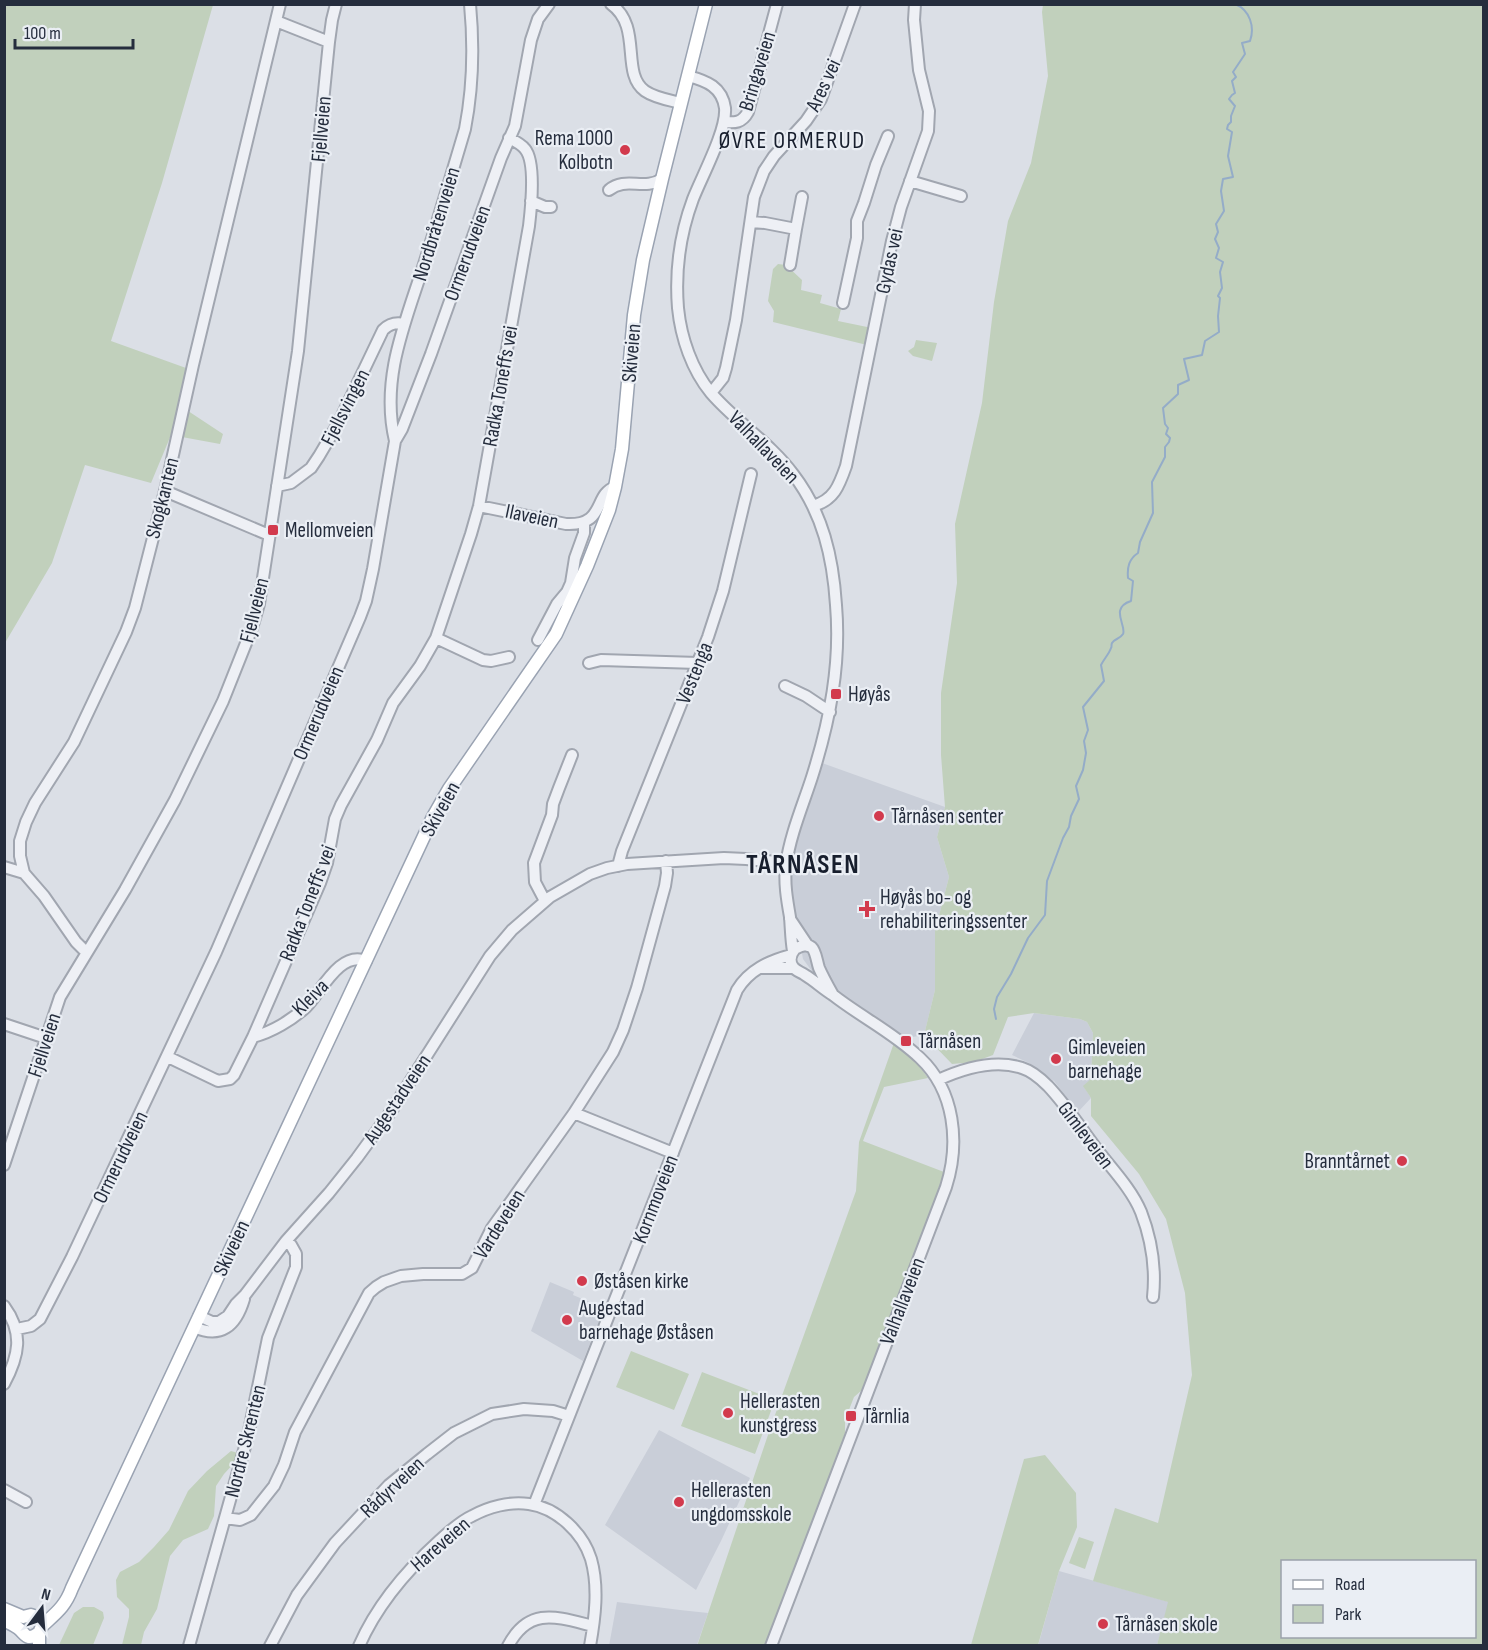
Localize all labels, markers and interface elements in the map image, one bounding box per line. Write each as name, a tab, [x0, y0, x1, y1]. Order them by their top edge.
scale bar	[15, 12, 134, 50]
text: 100 m	[24, 23, 61, 44]
street label: Bringaveien	[734, 28, 781, 114]
street label: Ares vei	[800, 55, 846, 116]
street label: Fjellveien	[306, 95, 337, 163]
place label: Rema 1000 Kolbotn	[535, 126, 613, 175]
district label: ØVRE ORMERUD	[719, 126, 865, 155]
marker: Rema 1000 Kolbotn	[618, 143, 632, 157]
street label: Nordbråtenveien	[407, 164, 466, 284]
street label: Ormerudveien	[439, 202, 496, 304]
street label: Gydas vei	[870, 226, 909, 296]
street label: Skiveien	[616, 323, 647, 383]
street label: Radka Toneffs vei	[478, 324, 523, 448]
street label: Fjellsvingen	[316, 365, 375, 450]
street label: Valhallaveien	[723, 406, 804, 489]
street label: Skogkanten	[140, 455, 185, 541]
street label: Ilaveien	[503, 499, 561, 534]
place label: Mellomveien	[285, 518, 374, 543]
marker: Mellomveien	[266, 523, 280, 537]
street label: Fjellveien	[234, 575, 275, 645]
street label: Vestenga	[671, 639, 718, 708]
street label: Ormerudveien	[287, 662, 349, 764]
place label: Høyås	[848, 682, 891, 707]
marker: Høyås	[829, 687, 843, 701]
street label: Skiveien	[415, 778, 466, 841]
place label: Tårnåsen senter	[891, 804, 1003, 829]
marker: Tårnåsen senter	[872, 809, 886, 823]
street label: Radka Toneffs vei	[274, 842, 341, 965]
district label: TÅRNÅSEN	[746, 849, 860, 881]
place label: Høyås bo- og rehabiliteringssenter	[880, 885, 1027, 934]
marker: Høyås bo- og rehabiliteringssenter	[858, 900, 876, 918]
street label: Kleiva	[287, 974, 334, 1021]
street label: Fjellveien	[22, 1010, 67, 1080]
place label: Tårnåsen	[918, 1029, 981, 1054]
marker: Tårnåsen	[899, 1034, 913, 1048]
place label: Gimleveien barnehage	[1068, 1035, 1146, 1084]
street label: Augestadveien	[358, 1050, 437, 1150]
marker: Gimleveien barnehage	[1049, 1052, 1063, 1066]
street label: Gimleveien	[1052, 1097, 1119, 1174]
street label: Ormerudveien	[87, 1107, 154, 1207]
place label: Branntårnet	[1305, 1149, 1390, 1174]
street label: Kornmoveien	[627, 1151, 684, 1247]
marker: Branntårnet	[1395, 1154, 1409, 1168]
street label: Vardeveien	[468, 1185, 531, 1264]
street label: Skiveien	[208, 1216, 255, 1280]
street label: Valhallaveien	[874, 1254, 931, 1348]
place label: Øståsen kirke	[594, 1269, 689, 1294]
marker: Øståsen kirke	[575, 1274, 589, 1288]
place label: Augestad barnehage Øståsen	[578, 1296, 714, 1345]
marker: Augestad barnehage Øståsen	[560, 1313, 574, 1327]
street label: Nordre Skrenten	[219, 1382, 272, 1500]
place label: Hellerasten kunstgress	[740, 1389, 820, 1438]
place label: Tårnlia	[863, 1404, 910, 1429]
marker: Hellerasten kunstgress	[721, 1406, 735, 1420]
marker: Tårnlia	[844, 1409, 858, 1423]
street label: Rådyrveien	[355, 1452, 430, 1523]
place label: Hellerasten ungdomsskole	[691, 1478, 792, 1527]
marker: Hellerasten ungdomsskole	[672, 1495, 686, 1509]
street label: Hareveien	[406, 1512, 475, 1577]
legend	[1281, 1560, 1476, 1638]
text: Road	[1335, 1574, 1365, 1595]
north arrow	[12, 1578, 72, 1638]
text: N	[39, 1585, 52, 1605]
text: Park	[1335, 1604, 1361, 1625]
place label: Tårnåsen skole	[1115, 1612, 1218, 1637]
marker: Tårnåsen skole	[1096, 1617, 1110, 1631]

